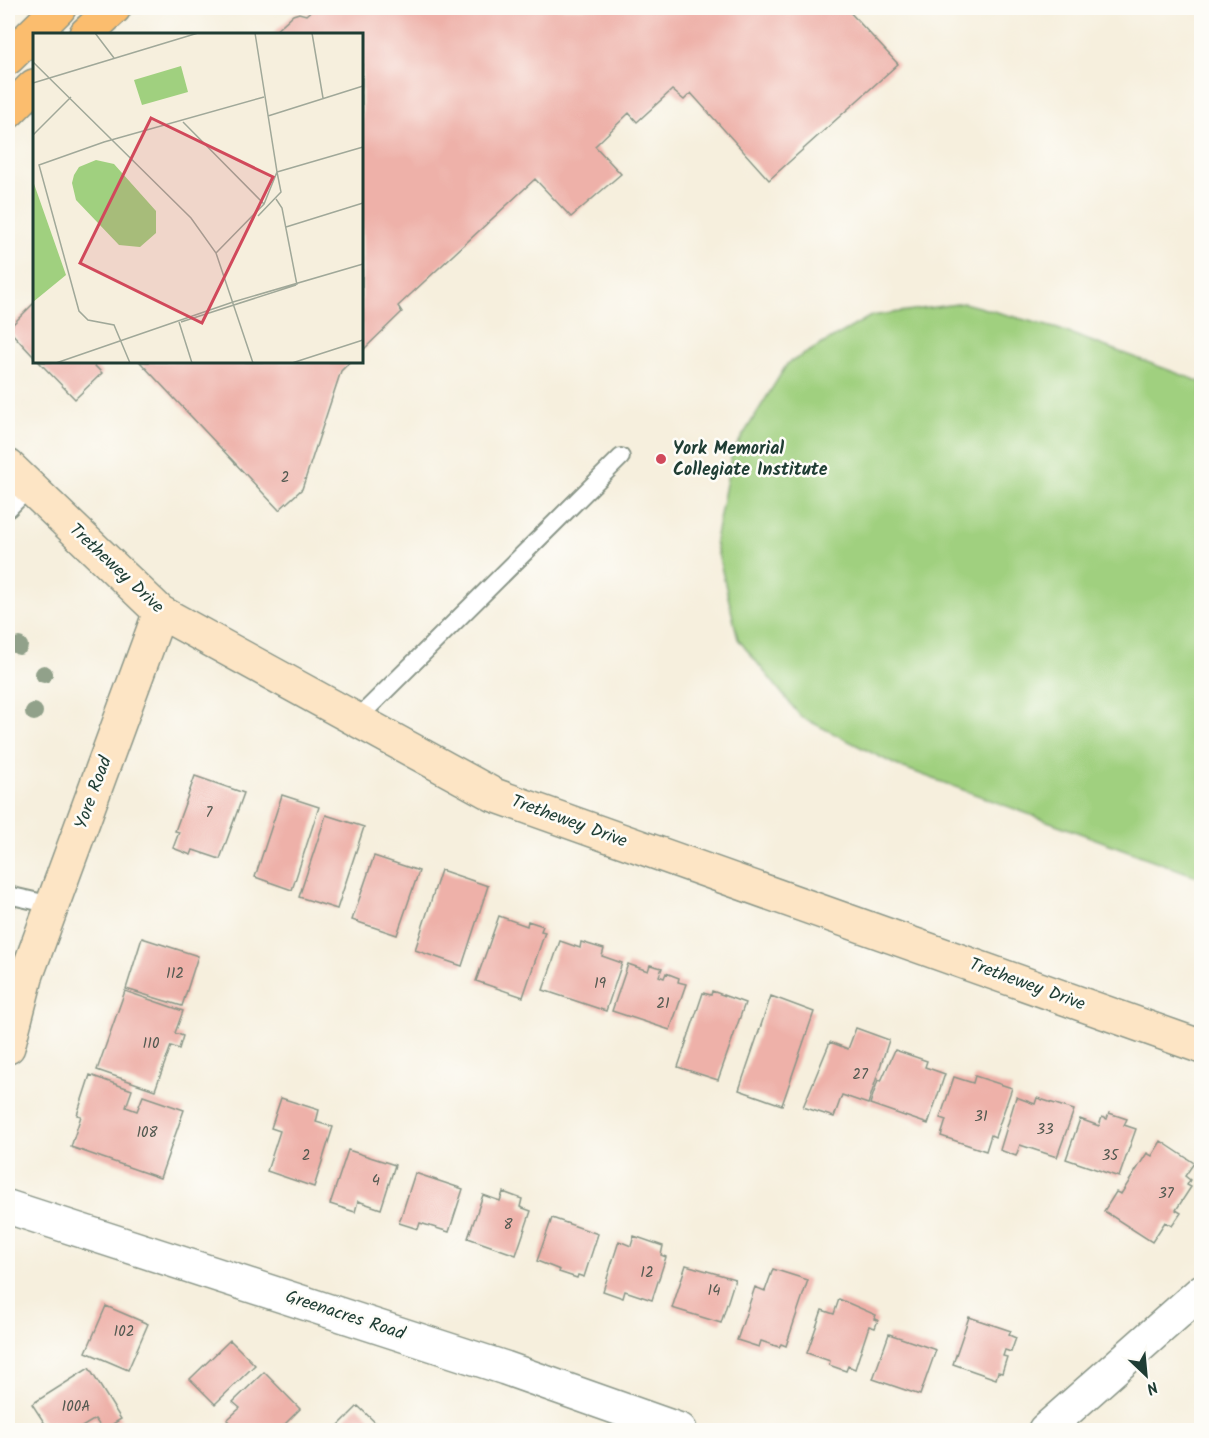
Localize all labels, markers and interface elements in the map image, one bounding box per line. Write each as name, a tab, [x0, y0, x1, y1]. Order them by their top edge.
inset map	[33, 33, 363, 363]
place label: York Memorial Collegiate Institute	[673, 435, 828, 485]
marker: York Memorial Collegiate Institute	[654, 452, 668, 466]
house number: 2	[281, 466, 289, 490]
street label: Trethewey Drive	[62, 517, 170, 621]
street label: Yore Road	[67, 751, 121, 834]
street label: Trethewey Drive	[507, 788, 631, 856]
house number: 7	[206, 801, 214, 825]
street label: Trethewey Drive	[965, 951, 1089, 1019]
house number: 112	[166, 962, 184, 986]
house number: 19	[594, 972, 607, 996]
house number: 21	[656, 992, 670, 1016]
house number: 110	[143, 1032, 160, 1056]
house number: 27	[852, 1063, 869, 1087]
house number: 31	[974, 1105, 988, 1129]
house number: 33	[1036, 1118, 1054, 1142]
house number: 108	[136, 1121, 159, 1145]
house number: 2	[302, 1144, 310, 1168]
house number: 35	[1102, 1144, 1119, 1168]
house number: 4	[372, 1169, 380, 1193]
house number: 37	[1158, 1182, 1175, 1206]
house number: 8	[503, 1213, 513, 1237]
house number: 12	[640, 1261, 654, 1285]
house number: 14	[708, 1279, 720, 1303]
street label: Greenacres Road	[281, 1283, 410, 1349]
house number: 102	[114, 1320, 134, 1344]
north arrow	[1116, 1345, 1176, 1405]
text: N	[1142, 1374, 1162, 1401]
house number: 100A	[62, 1395, 90, 1419]

